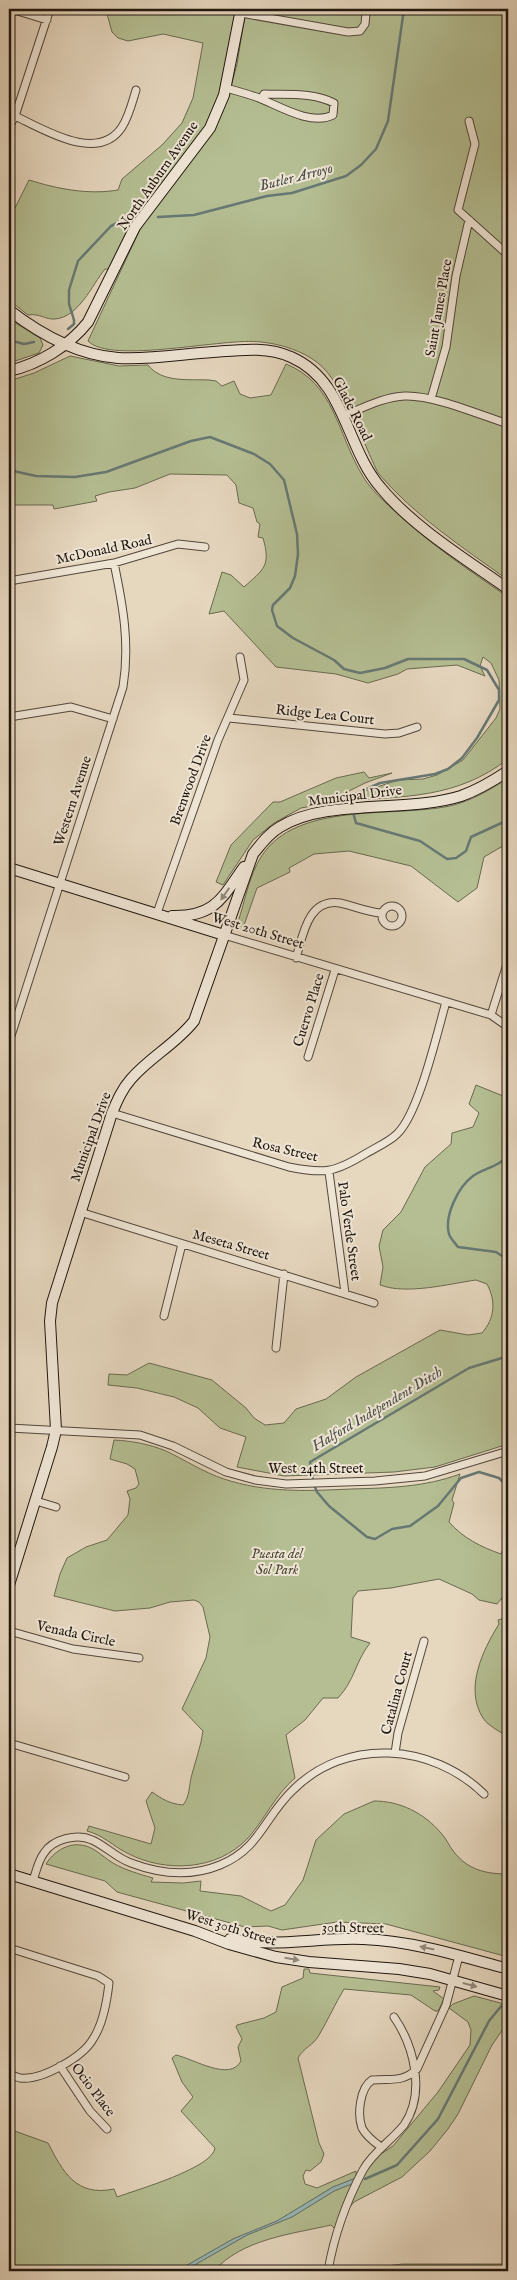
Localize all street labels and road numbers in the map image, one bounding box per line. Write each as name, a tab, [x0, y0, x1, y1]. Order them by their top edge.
street label: North Auburn Avenue	[113, 117, 203, 234]
street label: Saint James Place	[422, 257, 457, 358]
street label: Glade Road	[328, 374, 376, 445]
street label: McDonald Road	[55, 531, 154, 569]
street label: Ridge Lea Court	[275, 701, 375, 729]
street label: Brenwood Drive	[166, 732, 216, 828]
street label: Western Avenue	[50, 753, 96, 848]
street label: Municipal Drive	[307, 781, 403, 811]
street label: West 20th Street	[210, 908, 306, 954]
street label: Cuervo Place	[289, 971, 329, 1049]
street label: Municipal Drive	[66, 1089, 116, 1184]
street label: Rosa Street	[250, 1134, 320, 1166]
street label: Palo Verde Street	[333, 1180, 365, 1282]
street label: Meseta Street	[190, 1225, 272, 1265]
street label: West 24th Street	[268, 1460, 364, 1478]
street label: Venada Circle	[34, 1617, 118, 1651]
street label: Catalina Court	[377, 1649, 417, 1737]
street label: West 30th Street	[183, 1906, 279, 1950]
street label: 30th Street	[322, 1918, 384, 1938]
street label: Ocio Place	[67, 2060, 119, 2121]

